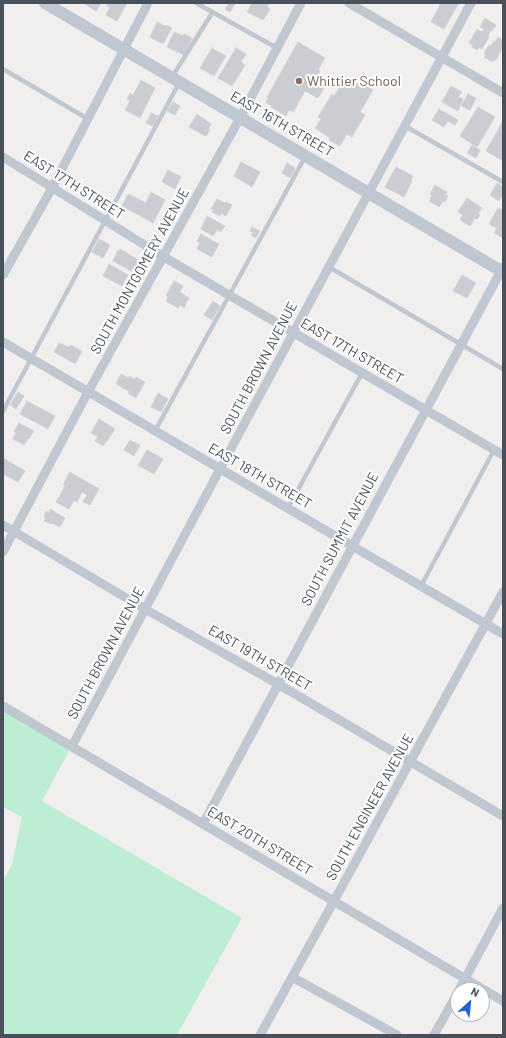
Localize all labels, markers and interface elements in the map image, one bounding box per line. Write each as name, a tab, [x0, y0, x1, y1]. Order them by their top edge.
place label: Whittier School	[307, 73, 401, 89]
marker: Whittier School	[294, 76, 304, 86]
street label: EAST 16TH STREET	[227, 88, 337, 160]
street label: EAST 17TH STREET	[20, 147, 128, 223]
street label: SOUTH MONTGOMERY AVENUE	[87, 185, 193, 357]
street label: SOUTH BROWN AVENUE	[217, 299, 301, 437]
street label: EAST 17TH STREET	[298, 315, 406, 387]
street label: EAST 18TH STREET	[205, 440, 315, 512]
street label: SOUTH SUMMIT AVENUE	[298, 469, 382, 609]
street label: SOUTH BROWN AVENUE	[64, 584, 148, 722]
street label: EAST 19TH STREET	[205, 622, 315, 694]
street label: SOUTH ENGINEER AVENUE	[323, 731, 417, 883]
street label: EAST 20TH STREET	[204, 803, 316, 879]
north arrow	[450, 982, 490, 1022]
text: N	[469, 984, 481, 999]

